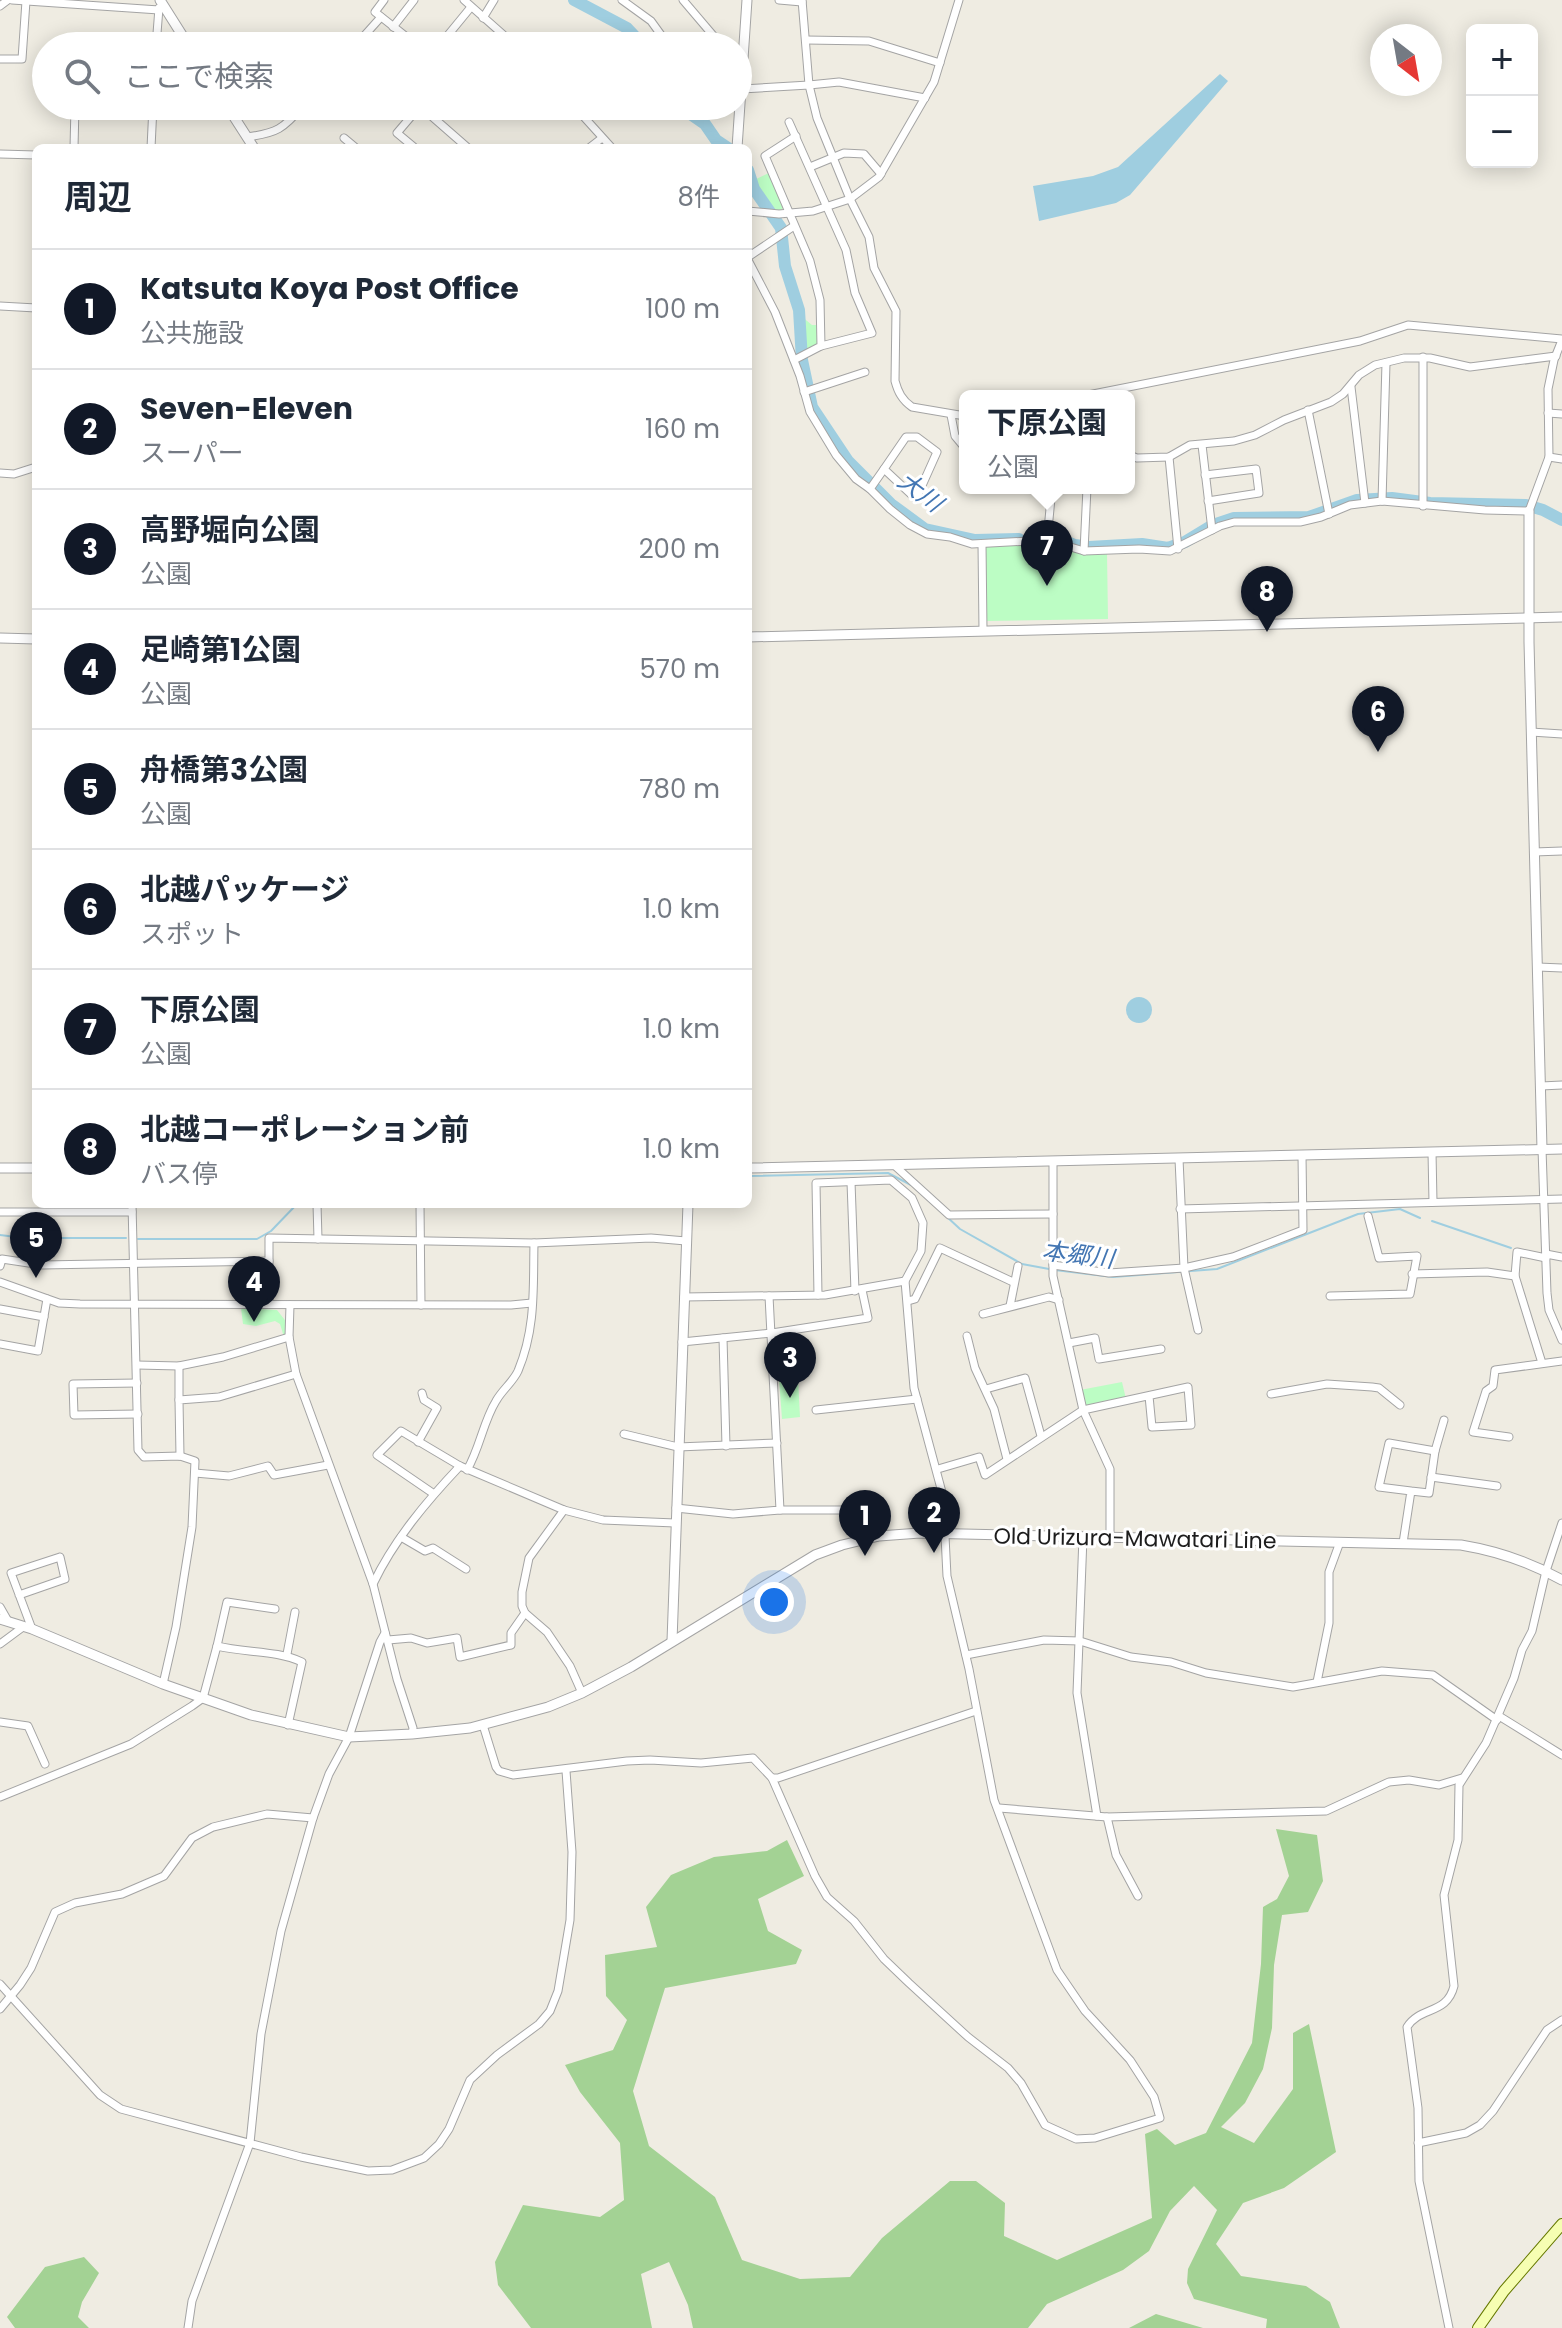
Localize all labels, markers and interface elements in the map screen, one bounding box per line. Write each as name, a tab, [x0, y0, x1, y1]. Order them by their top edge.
north arrow	[1370, 24, 1442, 96]
map controls	[1466, 24, 1538, 168]
button: +	[1466, 24, 1538, 96]
search box	[32, 32, 752, 120]
icon: search	[60, 54, 104, 98]
text: ここで検索	[124, 55, 274, 98]
button: −	[1466, 96, 1538, 168]
text: 周辺	[64, 173, 132, 221]
text: 8件	[678, 179, 720, 215]
text: Katsuta Koya Post Office	[140, 267, 519, 310]
text: 1	[85, 291, 95, 327]
text: 100 m	[645, 291, 720, 327]
text: 公共施設	[140, 315, 244, 351]
text: Seven-Eleven	[140, 387, 353, 430]
popup	[959, 390, 1135, 494]
text: 下原公園	[987, 401, 1107, 444]
text: 2	[83, 411, 97, 447]
text: 160 m	[645, 411, 720, 447]
text: スーパー	[140, 435, 244, 471]
text: 公園	[987, 449, 1039, 485]
water label: 大川	[891, 464, 952, 521]
text: 高野堀向公園	[140, 508, 320, 551]
pin: 7	[1021, 520, 1073, 586]
text: 3	[82, 531, 98, 567]
text: 200 m	[639, 531, 720, 567]
text: 公園	[140, 556, 192, 592]
pin: 8	[1241, 566, 1293, 632]
text: 足崎第1公園	[140, 628, 301, 671]
text: 4	[81, 651, 99, 687]
text: 570 m	[639, 651, 720, 687]
text: 公園	[140, 676, 192, 712]
pin: 6	[1352, 686, 1404, 752]
text: 舟橋第3公園	[140, 748, 308, 791]
text: 5	[82, 771, 98, 807]
text: 780 m	[639, 771, 720, 807]
text: 公園	[140, 796, 192, 832]
text: 北越パッケージ	[140, 868, 349, 911]
text: 6	[82, 891, 98, 927]
text: 1.0 km	[643, 891, 720, 927]
text: スポット	[140, 916, 244, 952]
text: 下原公園	[140, 988, 260, 1031]
text: 7	[83, 1011, 97, 1047]
text: 1.0 km	[643, 1011, 720, 1047]
text: 公園	[140, 1036, 192, 1072]
text: 北越コーポレーション前	[140, 1108, 469, 1151]
text: 8	[82, 1131, 98, 1167]
text: 1.0 km	[643, 1131, 720, 1167]
text: バス停	[140, 1156, 218, 1192]
pin: 5	[10, 1212, 62, 1278]
water label: 本郷川	[1040, 1234, 1119, 1276]
pin: 4	[228, 1256, 280, 1322]
pin: 3	[764, 1332, 816, 1398]
pin: 2	[908, 1487, 960, 1553]
pin: 1	[839, 1490, 891, 1556]
street label: Old Urizura-Mawatari Line	[993, 1521, 1277, 1556]
your location	[754, 1582, 794, 1622]

